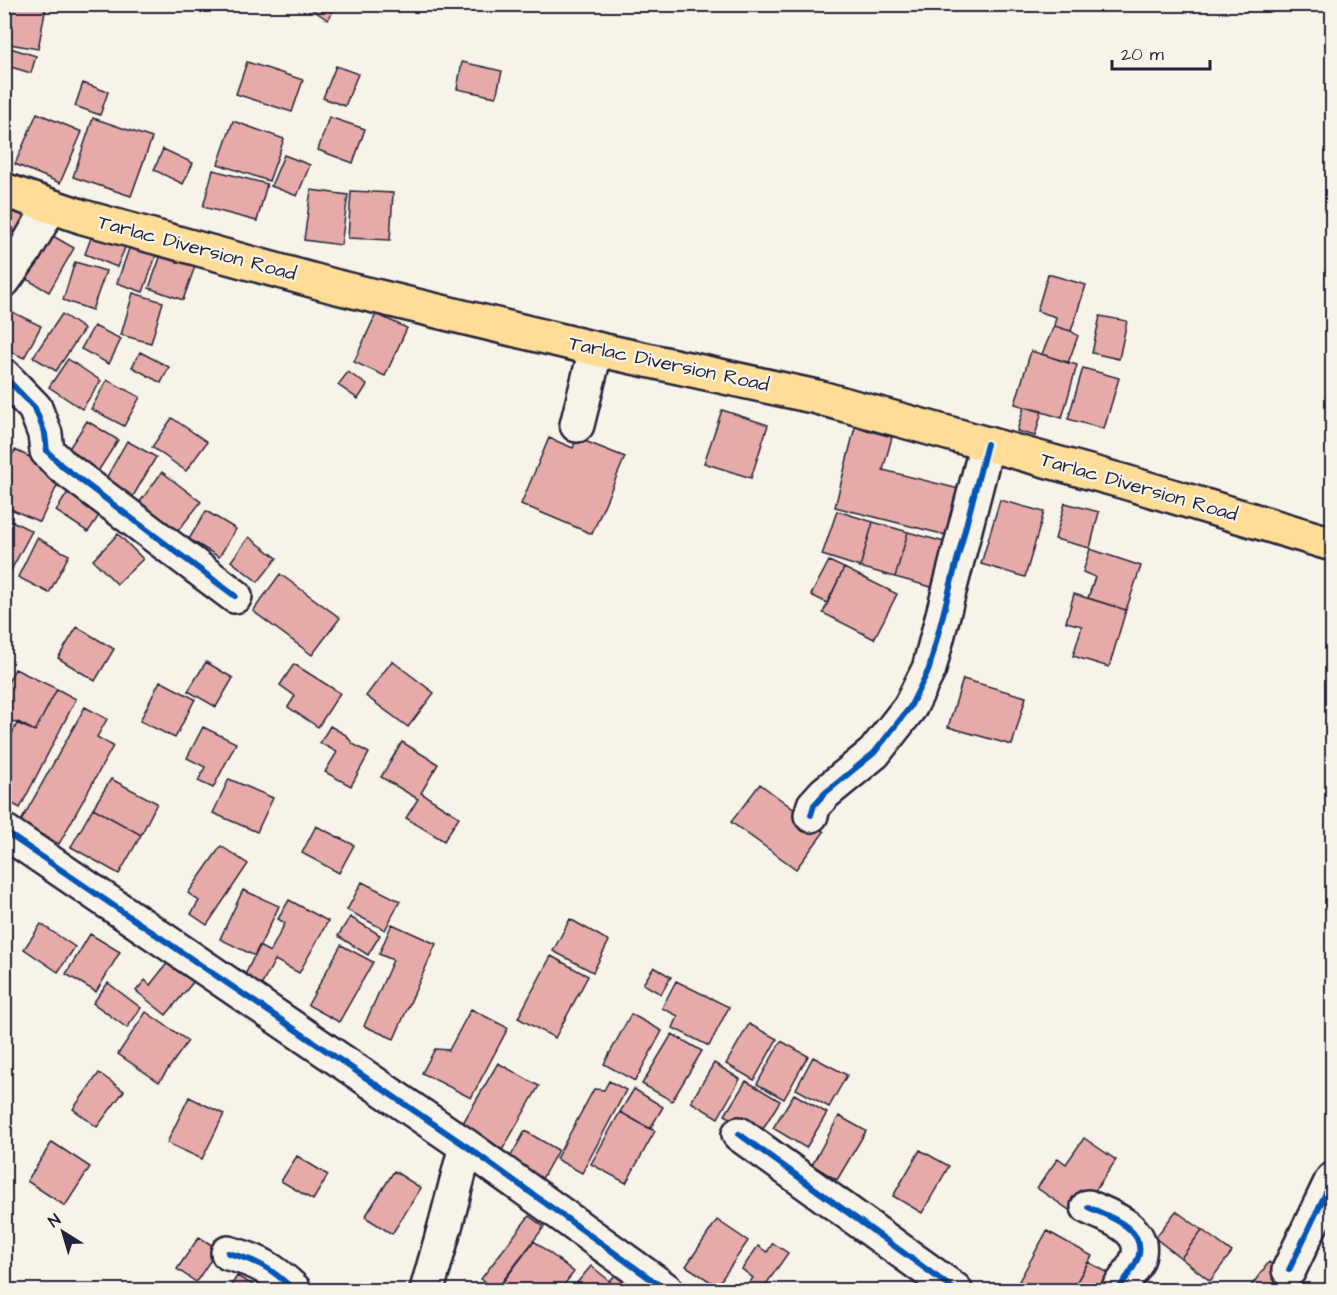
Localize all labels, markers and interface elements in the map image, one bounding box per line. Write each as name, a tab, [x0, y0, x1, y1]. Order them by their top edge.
scale bar	[1112, 33, 1210, 71]
text: 20 m	[1121, 42, 1164, 67]
street label: Tarlac Diversion Road	[95, 208, 299, 288]
street label: Tarlac Diversion Road	[566, 329, 772, 399]
street label: Tarlac Diversion Road	[1037, 445, 1241, 529]
north arrow	[33, 1202, 93, 1262]
text: N	[44, 1209, 65, 1233]

